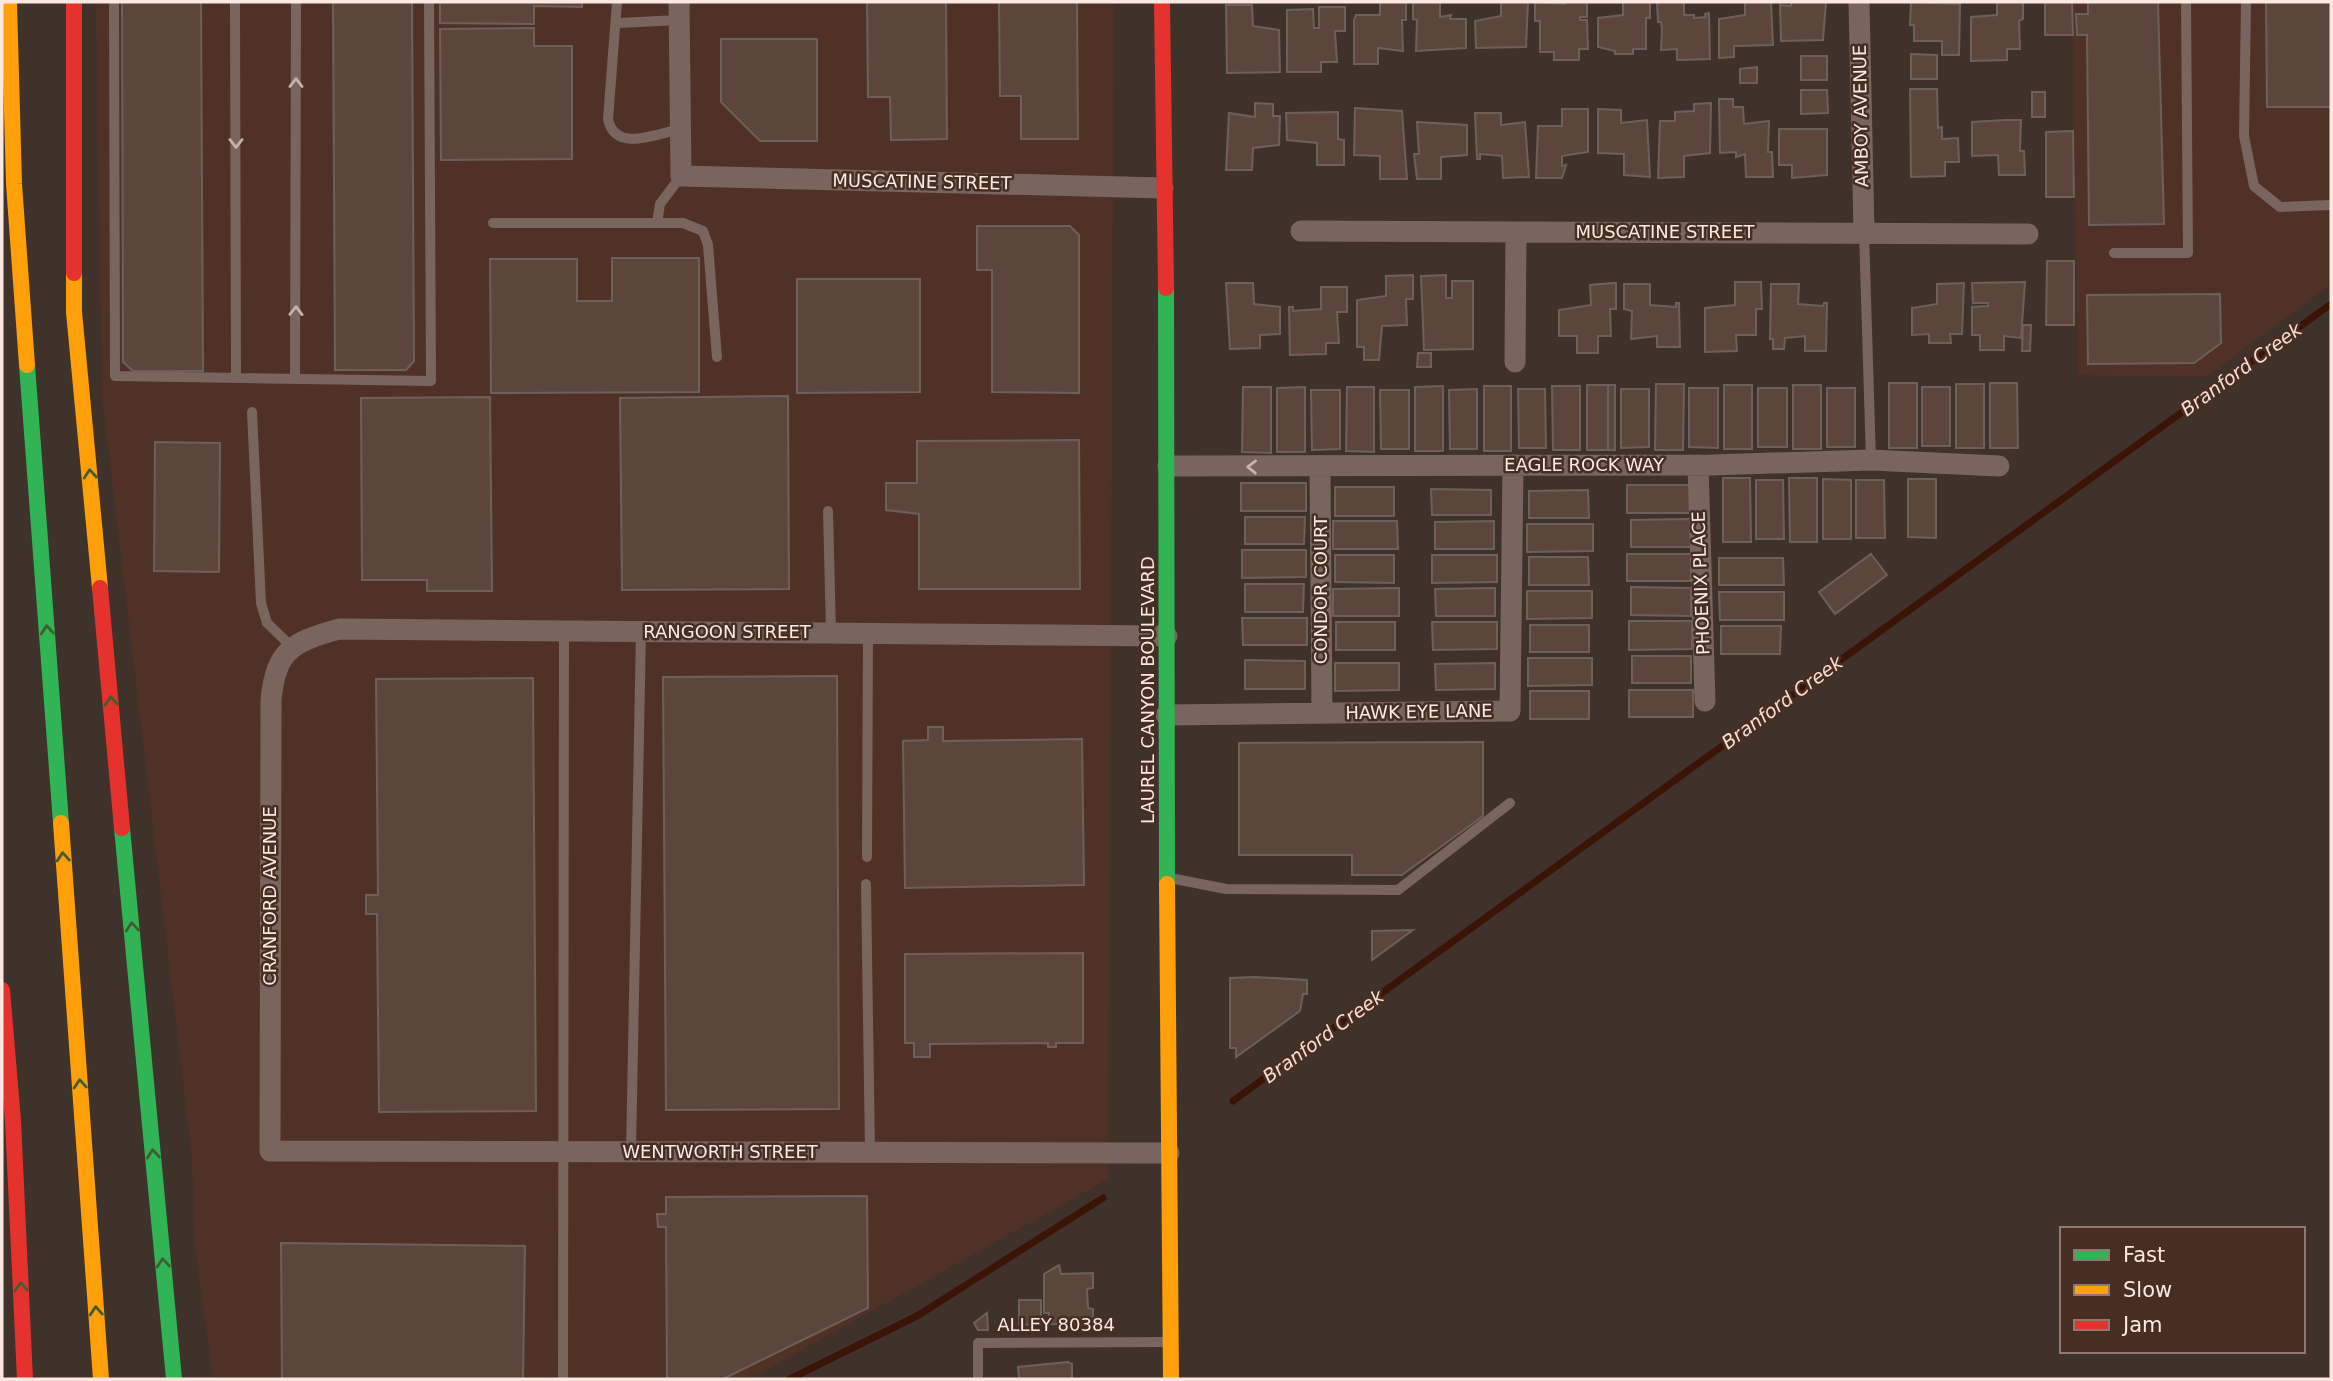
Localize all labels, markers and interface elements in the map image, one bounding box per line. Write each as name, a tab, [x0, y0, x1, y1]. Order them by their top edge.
street label: AMBOY AVENUE	[1849, 45, 1872, 188]
one-way arrow	[288, 77, 304, 88]
one-way arrow	[228, 139, 244, 149]
street label: MUSCATINE STREET	[832, 169, 1013, 194]
street label: MUSCATINE STREET	[1575, 221, 1756, 242]
one-way arrow	[288, 305, 304, 315]
water label: Branford Creek	[2176, 317, 2307, 420]
street label: EAGLE ROCK WAY	[1504, 454, 1665, 475]
one-way arrow	[1246, 459, 1257, 475]
one-way arrow	[82, 468, 97, 480]
street label: PHOENIX PLACE	[1687, 511, 1714, 655]
street label: CONDOR COURT	[1310, 515, 1331, 664]
street label: LAUREL CANYON BOULEVARD	[1137, 556, 1158, 824]
street label: RANGOON STREET	[643, 621, 812, 642]
one-way arrow	[40, 625, 55, 636]
water label: Branford Creek	[1717, 650, 1848, 753]
one-way arrow	[104, 695, 119, 706]
street label: HAWK EYE LANE	[1345, 700, 1493, 723]
street label: CRANFORD AVENUE	[259, 806, 280, 986]
one-way arrow	[56, 852, 71, 863]
one-way arrow	[125, 921, 140, 932]
water label: Branford Creek	[1258, 984, 1389, 1087]
one-way arrow	[72, 1078, 87, 1089]
street label: WENTWORTH STREET	[622, 1141, 819, 1162]
one-way arrow	[146, 1148, 161, 1159]
legend	[2060, 1227, 2305, 1353]
text: Fast	[2123, 1243, 2165, 1267]
one-way arrow	[156, 1257, 171, 1268]
text: Slow	[2123, 1278, 2172, 1302]
one-way arrow	[13, 1281, 28, 1292]
one-way arrow	[89, 1305, 104, 1316]
text: Jam	[2121, 1313, 2163, 1337]
street label: ALLEY 80384	[997, 1314, 1115, 1335]

